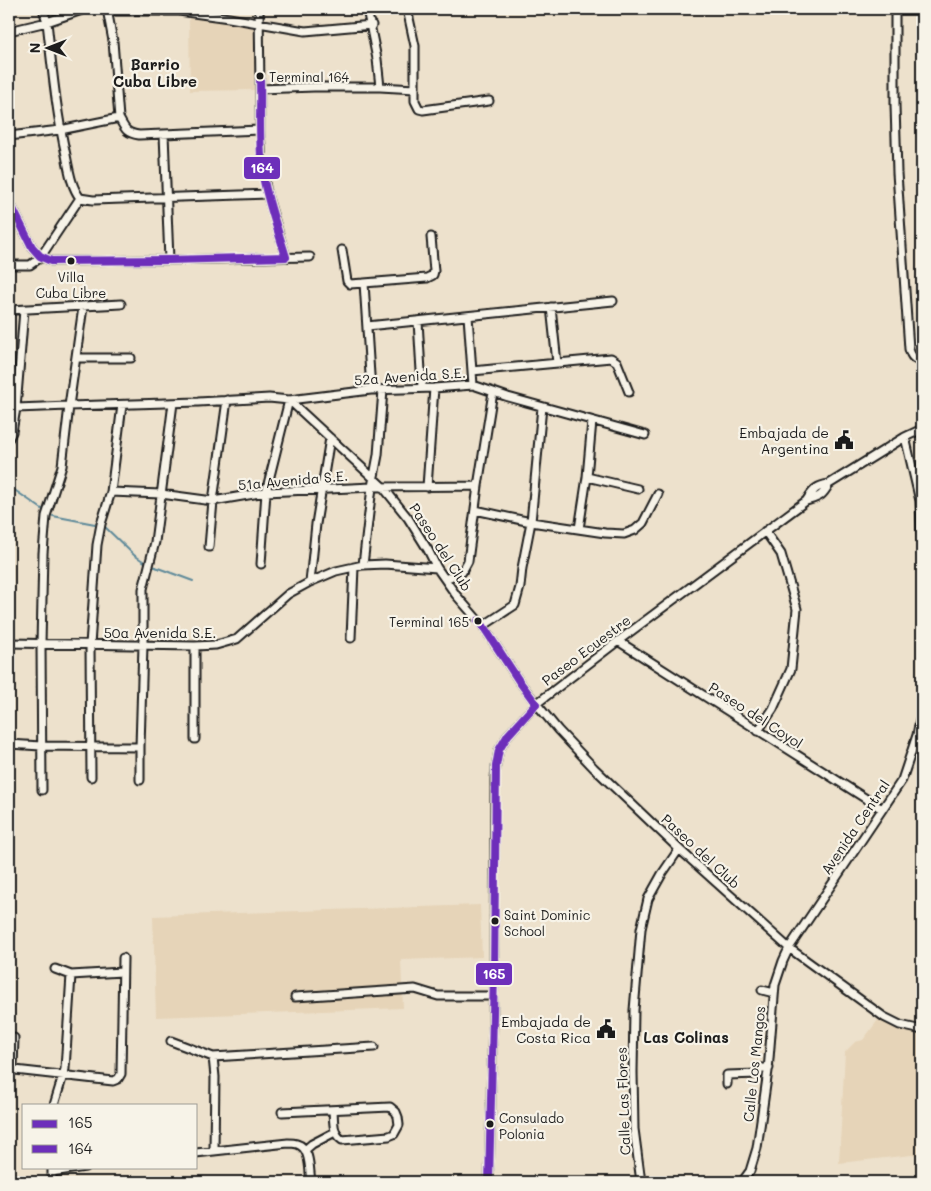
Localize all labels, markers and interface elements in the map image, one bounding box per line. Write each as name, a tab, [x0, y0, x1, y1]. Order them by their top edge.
north arrow	[22, 22, 72, 72]
text: N	[25, 43, 44, 53]
district label: Barrio Cuba Libre	[113, 54, 197, 91]
place label: Terminal 164	[269, 68, 350, 85]
marker: Terminal 164	[255, 71, 265, 81]
line badge: 164	[243, 156, 281, 180]
text: 164	[250, 158, 274, 177]
marker: Villa Cuba Libre	[66, 256, 76, 266]
place label: Villa Cuba Libre	[36, 268, 106, 301]
street label: 52a Avenida S.E.	[354, 363, 466, 389]
place label: Embajada de Argentina	[739, 423, 829, 458]
public building icon: Embajada de Argentina	[833, 429, 855, 451]
street label: 51a Avenida S.E.	[237, 466, 349, 494]
street label: Paseo del Club	[405, 499, 477, 595]
street label: Paseo Ecuestre	[538, 610, 634, 690]
place label: Terminal 165	[389, 613, 469, 630]
marker: Terminal 165	[473, 616, 483, 626]
street label: 50a Avenida S.E.	[104, 623, 216, 642]
street label: Paseo del Coyol	[705, 677, 807, 753]
street label: Avenida Central	[816, 776, 894, 878]
street label: Paseo del Club	[658, 810, 745, 892]
place label: Saint Dominic School	[504, 906, 591, 939]
marker: Saint Dominic School	[490, 916, 500, 926]
line badge: 165	[475, 962, 513, 986]
text: 165	[483, 964, 505, 983]
street label: Calle Los Mangos	[738, 1005, 770, 1123]
place label: Embajada de Costa Rica	[501, 1012, 591, 1047]
public building icon: Embajada de Costa Rica	[595, 1018, 617, 1040]
district label: Las Colinas	[643, 1027, 729, 1047]
street label: Calle Las Flores	[612, 1046, 634, 1156]
legend	[22, 1104, 198, 1168]
place label: Consulado Polonia	[499, 1109, 564, 1142]
text: 165	[68, 1112, 93, 1132]
marker: Consulado Polonia	[485, 1119, 495, 1129]
text: 164	[68, 1138, 93, 1158]

